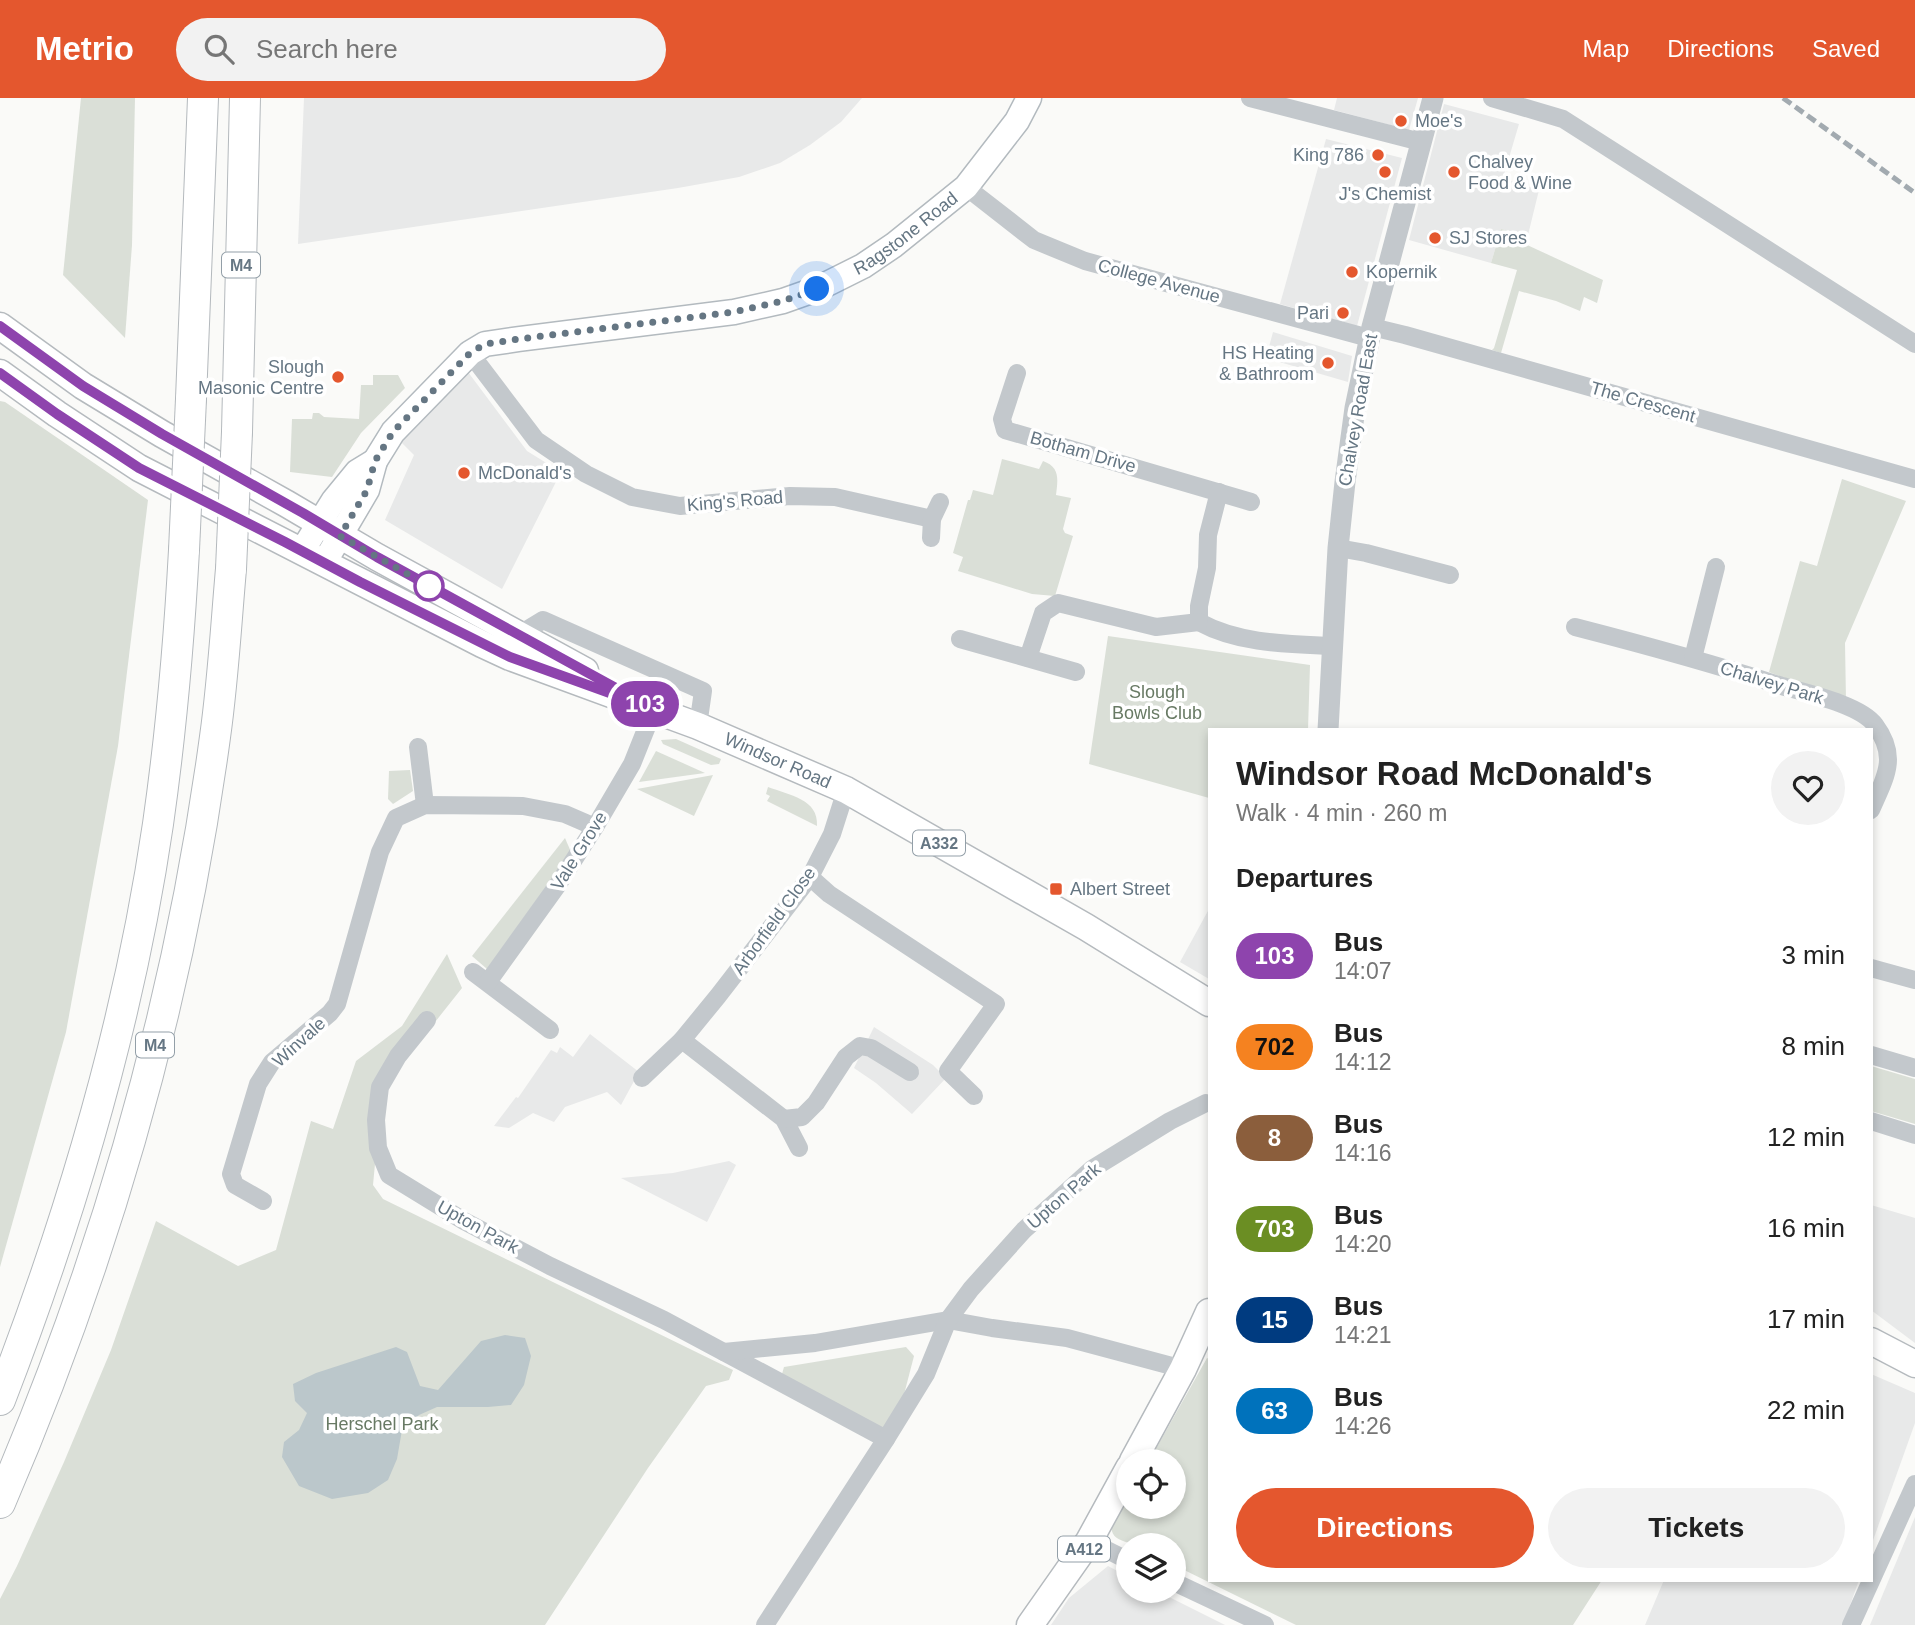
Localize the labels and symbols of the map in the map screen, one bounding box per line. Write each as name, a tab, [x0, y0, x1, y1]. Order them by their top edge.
place label: Moe's	[1415, 111, 1462, 131]
marker: Moe's	[1393, 113, 1409, 129]
place label: King 786	[1293, 145, 1364, 165]
marker: King 786	[1370, 147, 1386, 163]
place label: Chalvey Food & Wine	[1468, 152, 1572, 193]
marker: J's Chemist	[1377, 164, 1393, 180]
marker: Chalvey Food & Wine	[1446, 164, 1462, 180]
place label: J's Chemist	[1339, 184, 1431, 204]
street label: Ragstone Road	[850, 188, 962, 279]
place label: SJ Stores	[1449, 228, 1527, 248]
marker: SJ Stores	[1427, 230, 1443, 246]
road number: M4	[222, 252, 260, 278]
street label: College Avenue	[1096, 255, 1222, 307]
place label: Kopernik	[1366, 262, 1438, 282]
marker: Kopernik	[1344, 264, 1360, 280]
your location	[799, 271, 834, 306]
place label: Pari	[1297, 303, 1329, 323]
marker: Pari	[1335, 305, 1351, 321]
street label: Chalvey Road East	[1335, 332, 1381, 488]
place label: HS Heating & Bathroom	[1219, 343, 1314, 384]
marker: HS Heating & Bathroom	[1320, 355, 1336, 371]
place label: Slough Masonic Centre	[198, 357, 324, 398]
marker: Slough Masonic Centre	[330, 369, 346, 385]
street label: The Crescent	[1588, 377, 1698, 427]
street label: Botham Drive	[1028, 427, 1138, 477]
place label: McDonald's	[478, 463, 571, 483]
marker: McDonald's	[456, 465, 472, 481]
street label: King's Road	[686, 487, 784, 515]
unlabelled marker	[414, 571, 444, 601]
street label: Chalvey Park	[1718, 658, 1827, 709]
line badge: 103	[605, 681, 685, 727]
park label: Slough Bowls Club	[1112, 682, 1202, 723]
street label: Windsor Road	[721, 729, 834, 792]
street label: Vale Grove	[547, 808, 611, 894]
road number: A332	[913, 830, 965, 856]
street label: Arborfield Close	[728, 863, 820, 979]
place label: Albert Street	[1070, 879, 1170, 899]
marker: Albert Street	[1048, 881, 1064, 897]
street label: Winvale	[269, 1013, 329, 1071]
road number: M4	[136, 1032, 174, 1057]
street label: Upton Park	[1023, 1158, 1105, 1233]
street label: Upton Park	[434, 1196, 523, 1258]
park label: Herschel Park	[325, 1414, 440, 1434]
road number: A412	[1058, 1536, 1110, 1562]

